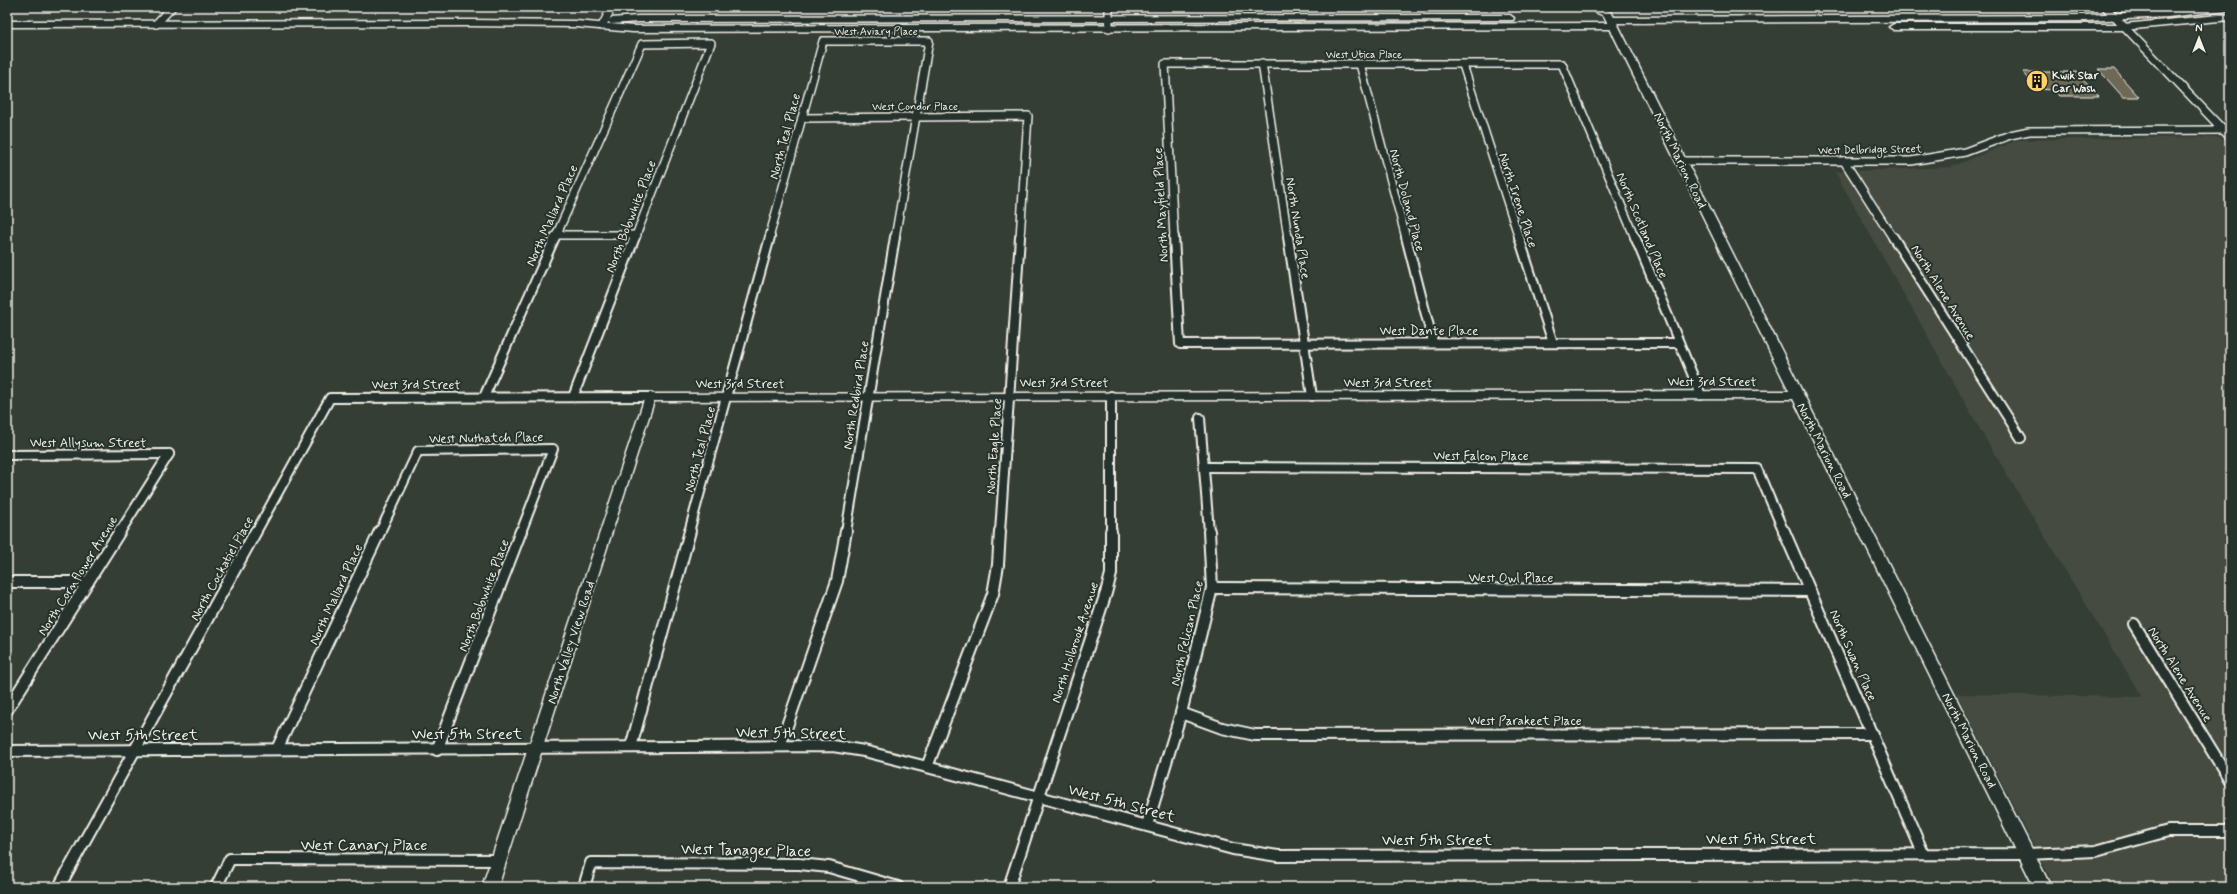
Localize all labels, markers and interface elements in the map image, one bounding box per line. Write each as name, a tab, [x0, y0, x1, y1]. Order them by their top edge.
north arrow	[2179, 18, 2219, 58]
text: N	[2195, 22, 2203, 36]
street label: West Aviary Place	[834, 25, 918, 39]
street label: West Utica Place	[1326, 48, 1402, 62]
building icon: Kwik Star Car Wash	[2024, 68, 2050, 94]
place label: Kwik Star Car Wash	[2052, 69, 2099, 96]
street label: North Teal Place	[766, 91, 805, 181]
street label: West Condor Place	[872, 100, 958, 114]
street label: North Marion Road	[1649, 110, 1710, 212]
street label: West Delbridge Street	[1818, 142, 1923, 159]
street label: North Mayfield Place	[1150, 147, 1173, 263]
street label: North Doland Place	[1385, 147, 1428, 254]
street label: North Irene Place	[1494, 151, 1541, 250]
street label: North Bobwhite Place	[602, 158, 661, 275]
street label: North Mallard Place	[522, 162, 582, 269]
street label: North Scotland Place	[1612, 170, 1672, 281]
street label: North Nunda Place	[1281, 176, 1314, 280]
street label: North Alene Avenue	[1907, 242, 1979, 344]
street label: West Dante Place	[1380, 323, 1478, 340]
street label: North Redbird Place	[839, 339, 874, 451]
street label: West 3rd Street	[1667, 374, 1757, 391]
street label: West 3rd Street	[1019, 375, 1109, 392]
street label: West 3rd Street	[1343, 375, 1433, 392]
street label: West 3rd Street	[695, 376, 785, 393]
street label: West 3rd Street	[371, 377, 461, 394]
street label: North Eagle Place	[983, 397, 1006, 495]
street label: North Marion Road	[1792, 400, 1855, 501]
street label: North Teal Place	[681, 404, 720, 494]
street label: West Nuthatch Place	[429, 429, 543, 448]
street label: West Allysum Street	[30, 435, 146, 452]
street label: West Falcon Place	[1433, 448, 1529, 465]
street label: North Cornflower Avenue	[34, 513, 122, 639]
street label: North Cockatiel Place	[187, 514, 258, 624]
street label: North Bobwhite Place	[455, 537, 514, 654]
street label: North Mallard Place	[306, 541, 367, 648]
street label: West Owl Place	[1469, 570, 1554, 587]
street label: North Valley View Road	[543, 579, 599, 706]
street label: North Pelican Place	[1167, 579, 1208, 688]
street label: North Holbrook Avenue	[1048, 580, 1103, 705]
street label: North Swan Place	[1825, 607, 1880, 704]
street label: North Alene Avenue	[2144, 624, 2216, 726]
street label: North Marion Road	[1937, 690, 2000, 791]
street label: West Parakeet Place	[1468, 713, 1582, 730]
street label: West 5th Street	[736, 722, 847, 745]
street label: West 5th Street	[412, 724, 523, 745]
street label: West 5th Street	[88, 725, 199, 746]
street label: West 5th Street	[1066, 779, 1178, 828]
street label: West 5th Street	[1706, 829, 1817, 850]
street label: West 5th Street	[1382, 830, 1493, 851]
street label: West Canary Place	[300, 835, 428, 856]
street label: West Tanager Place	[681, 839, 811, 863]

